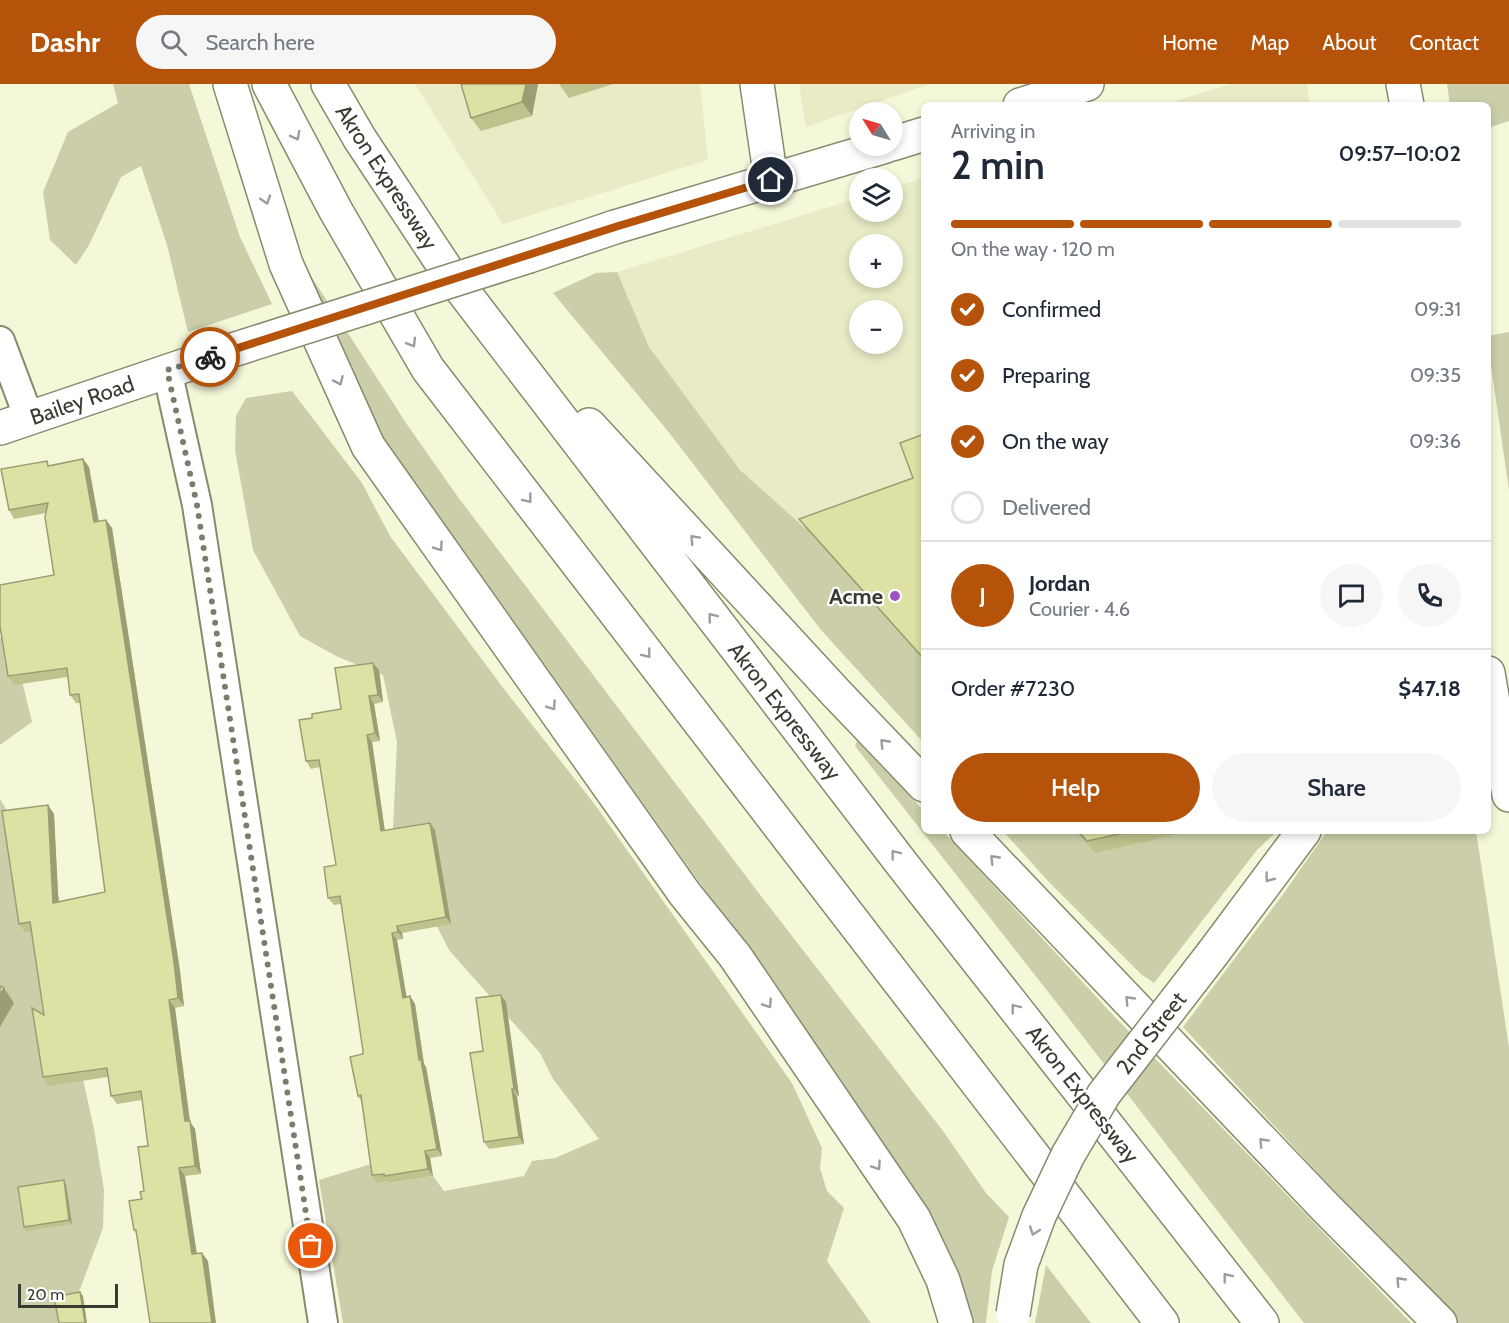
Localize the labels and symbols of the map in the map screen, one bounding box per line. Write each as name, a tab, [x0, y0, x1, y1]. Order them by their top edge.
street label: Akron Expressway	[330, 100, 444, 255]
north arrow	[849, 102, 903, 156]
one-way arrow	[289, 130, 301, 141]
pin	[745, 154, 796, 205]
one-way arrow	[259, 194, 271, 205]
courier	[180, 327, 240, 387]
one-way arrow	[405, 337, 416, 347]
street label: Bailey Road	[27, 370, 138, 431]
one-way arrow	[331, 374, 343, 385]
one-way arrow	[520, 493, 531, 504]
one-way arrow	[690, 535, 701, 545]
one-way arrow	[432, 540, 443, 551]
place label: Acme	[829, 583, 883, 610]
marker: Acme	[888, 589, 902, 603]
one-way arrow	[708, 612, 719, 623]
street label: Akron Expressway	[722, 637, 847, 786]
one-way arrow	[639, 647, 650, 658]
one-way arrow	[545, 699, 556, 710]
one-way arrow	[880, 739, 891, 750]
one-way arrow	[891, 850, 902, 861]
one-way arrow	[991, 856, 1002, 867]
one-way arrow	[1266, 871, 1277, 882]
street label: 2nd Street	[1111, 986, 1192, 1080]
one-way arrow	[1125, 997, 1136, 1007]
one-way arrow	[761, 998, 772, 1009]
one-way arrow	[1012, 1004, 1023, 1015]
street label: Akron Expressway	[1020, 1020, 1145, 1169]
one-way arrow	[1259, 1138, 1270, 1148]
one-way arrow	[870, 1159, 881, 1170]
pin	[285, 1220, 336, 1271]
one-way arrow	[1029, 1224, 1041, 1235]
one-way arrow	[1223, 1272, 1234, 1283]
one-way arrow	[1396, 1277, 1407, 1288]
scale bar	[18, 1281, 118, 1308]

